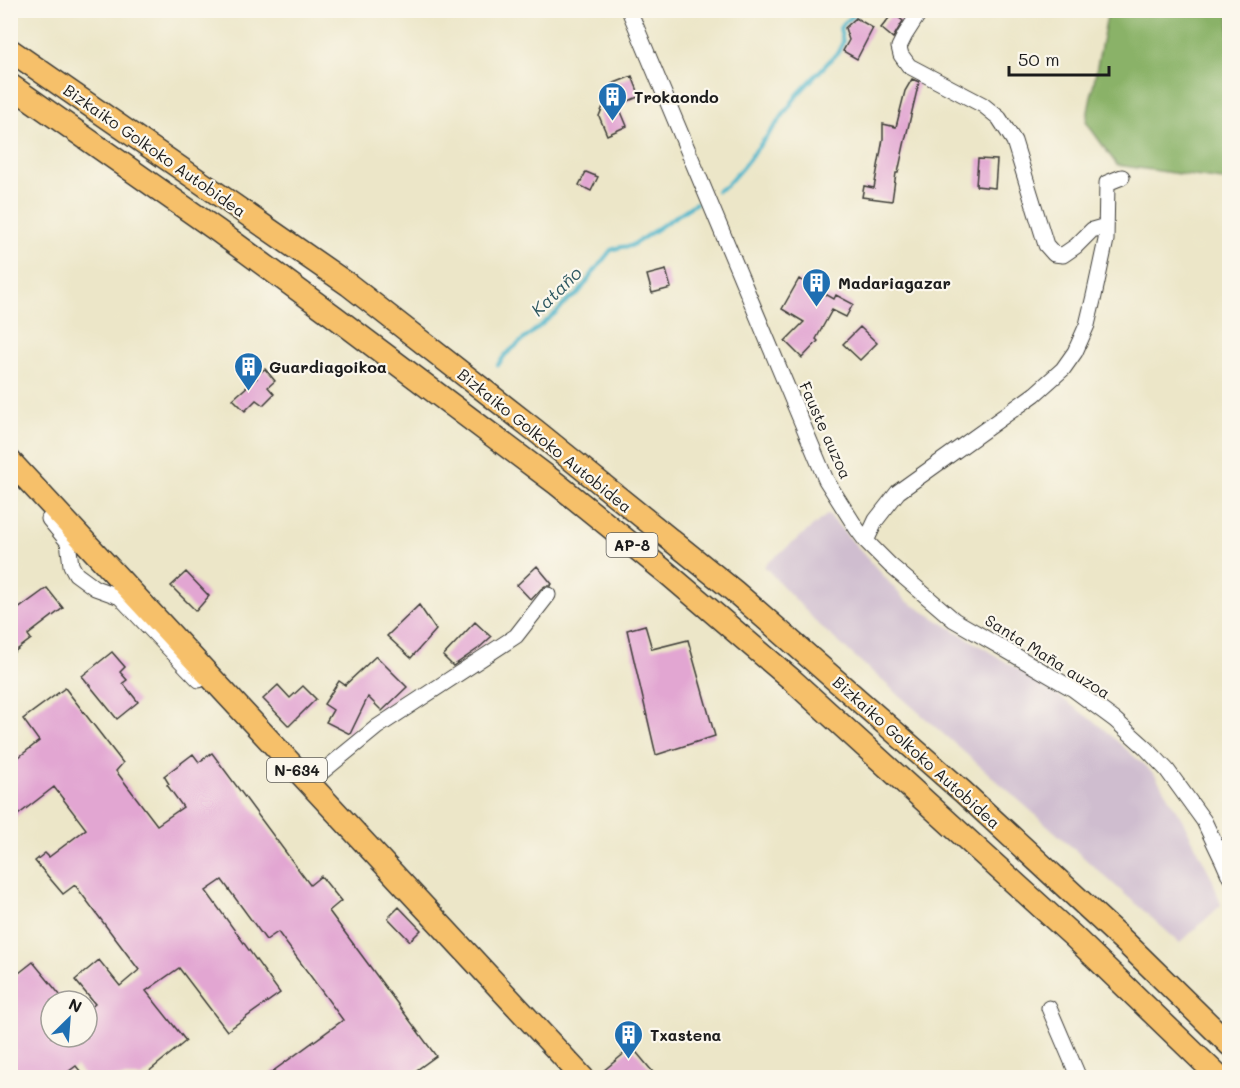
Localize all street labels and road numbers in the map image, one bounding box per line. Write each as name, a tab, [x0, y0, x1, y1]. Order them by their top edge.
street label: Bizkaiko Golkoko Autobidea	[60, 79, 250, 221]
street label: Bizkaiko Golkoko Autobidea	[454, 363, 636, 517]
street label: Fauste auzoa	[795, 378, 857, 482]
road number: AP-8	[606, 533, 658, 557]
street label: Santa Maña auzoa	[981, 609, 1115, 703]
street label: Bizkaiko Golkoko Autobidea	[829, 671, 1005, 833]
road number: N-634	[267, 758, 327, 782]

